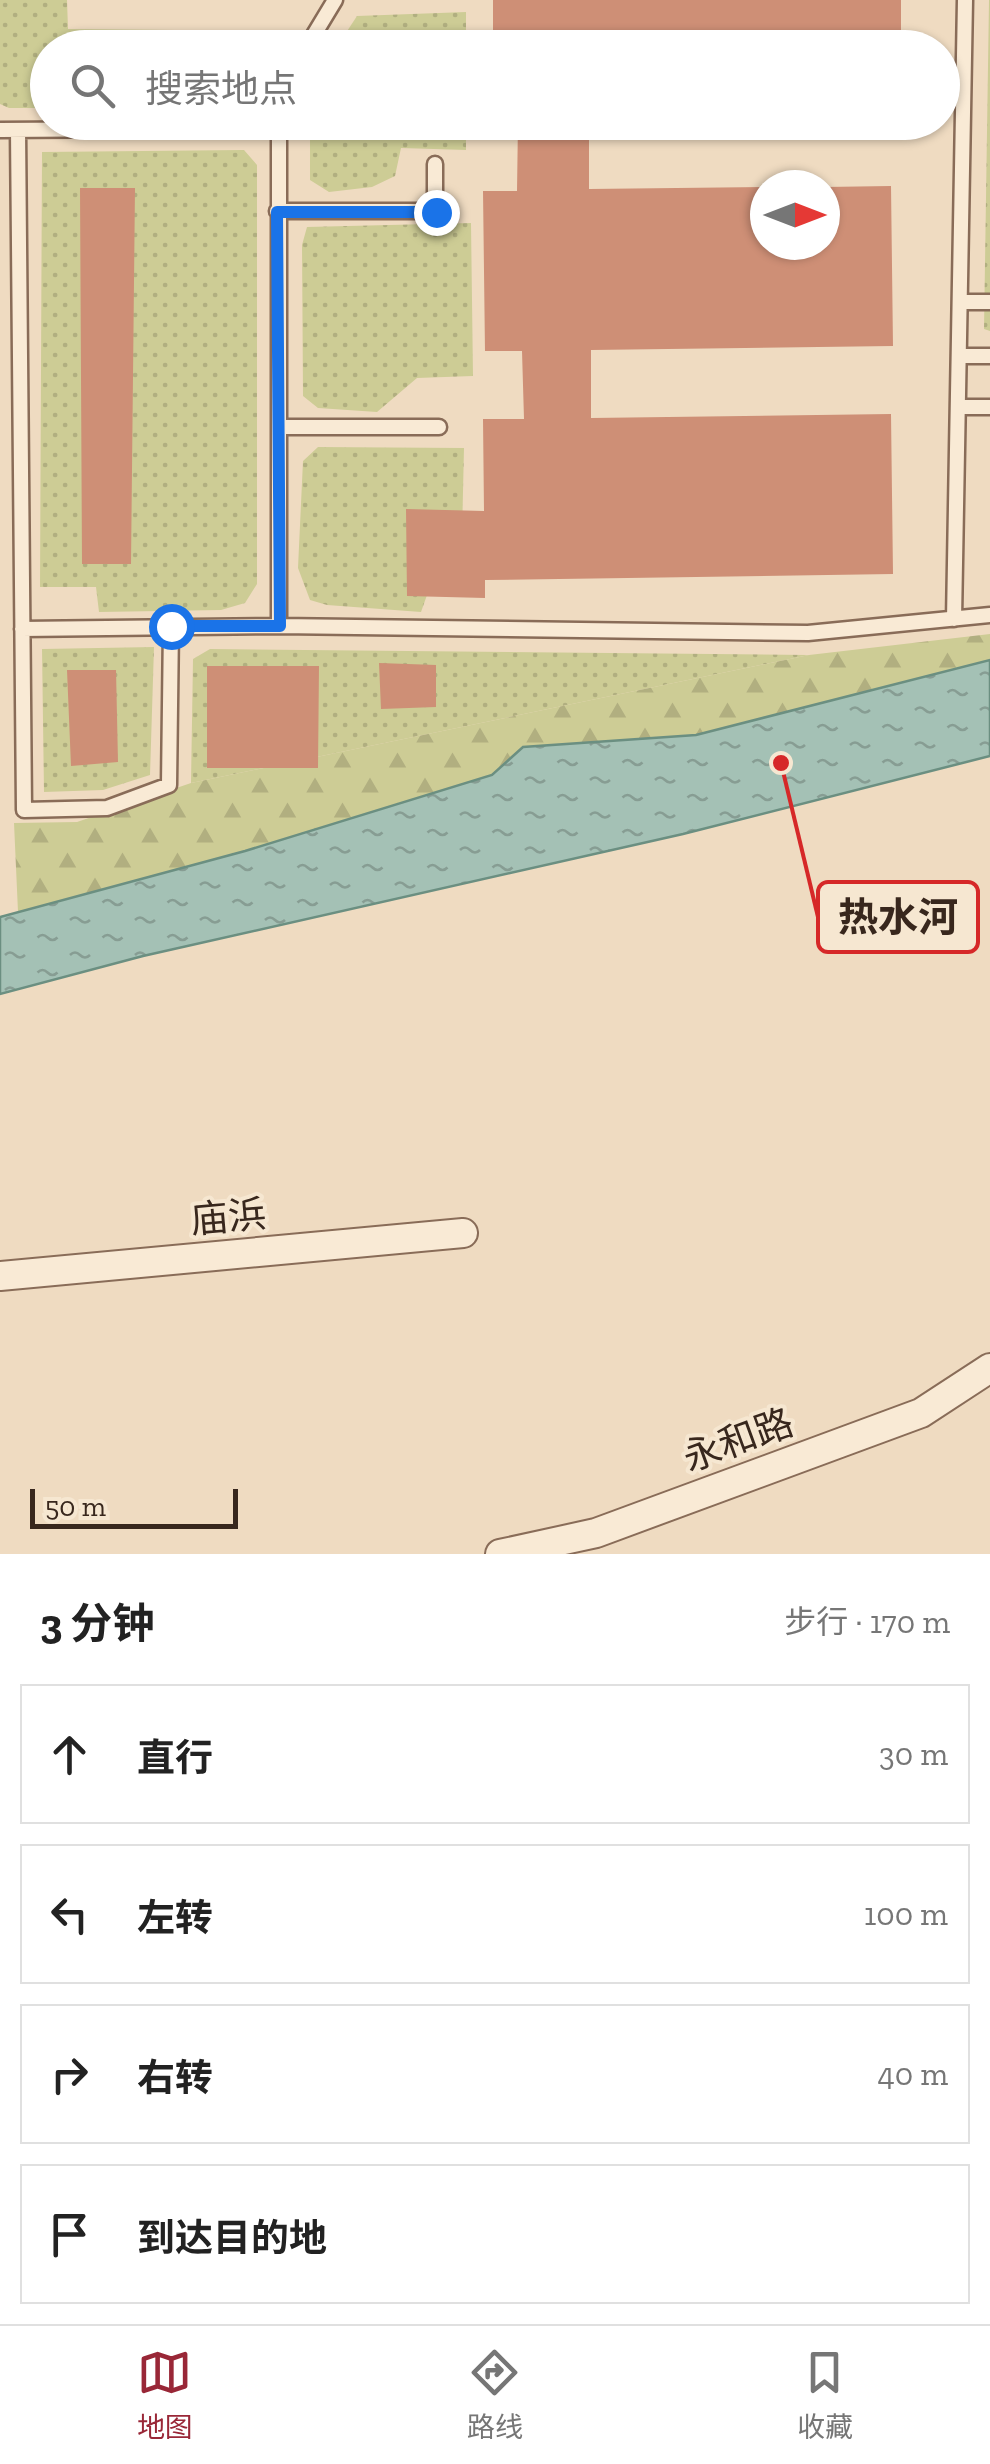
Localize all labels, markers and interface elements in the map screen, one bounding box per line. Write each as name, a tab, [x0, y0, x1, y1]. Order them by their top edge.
search box	[30, 30, 960, 140]
icon: search	[65, 58, 120, 113]
text: 搜索地点	[145, 66, 297, 112]
north arrow	[750, 170, 840, 260]
route end	[414, 190, 460, 236]
route start	[149, 604, 195, 650]
callout: 热水河	[818, 882, 978, 952]
text: 热水河	[838, 893, 958, 941]
street label: 庙浜	[188, 1191, 268, 1243]
street label: 永和路	[677, 1399, 799, 1481]
scale bar	[30, 1484, 238, 1528]
text: 50 m	[45, 1490, 106, 1523]
text: 3 分钟	[40, 1598, 154, 1649]
text: 步行 · 170 m	[784, 1603, 950, 1641]
icon: ahead	[42, 1727, 97, 1782]
text: 直行	[137, 1735, 213, 1781]
text: 30 m	[879, 1735, 948, 1773]
icon: left	[42, 1887, 97, 1942]
text: 左转	[137, 1895, 213, 1941]
text: 100 m	[864, 1895, 948, 1933]
icon: right	[42, 2047, 97, 2102]
text: 右转	[137, 2055, 213, 2101]
text: 40 m	[877, 2055, 948, 2093]
icon: arrive	[42, 2207, 97, 2262]
text: 到达目的地	[137, 2215, 327, 2261]
tab: 地图	[137, 2345, 193, 2445]
tab: 路线	[467, 2345, 523, 2445]
tab: 收藏	[797, 2345, 853, 2445]

